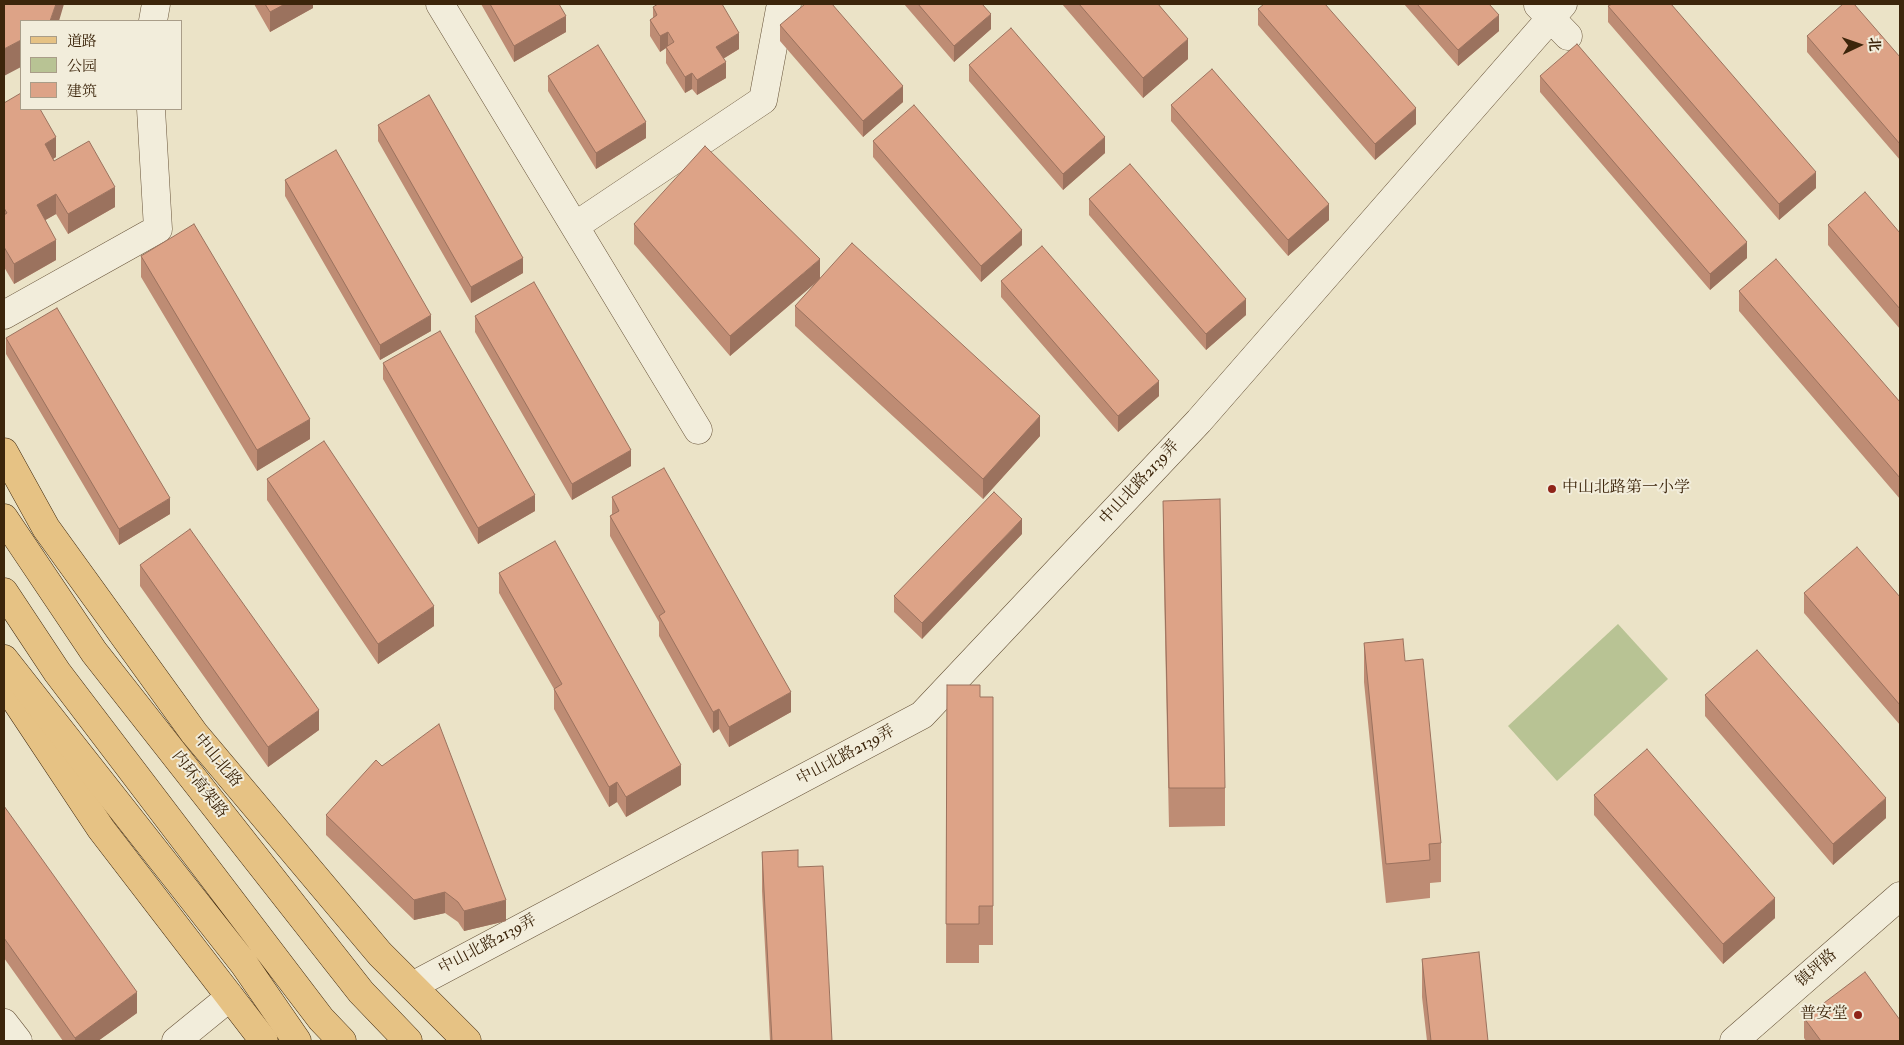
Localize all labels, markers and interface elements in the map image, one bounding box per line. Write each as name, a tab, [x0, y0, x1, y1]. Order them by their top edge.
legend	[20, 20, 182, 110]
north arrow	[1834, 20, 1884, 70]
text: 道路	[67, 32, 97, 51]
text: 北	[1866, 37, 1883, 52]
text: 公园	[67, 57, 97, 76]
text: 建筑	[67, 82, 97, 101]
street label: 中山北路2139弄	[1096, 437, 1184, 529]
place label: 中山北路第一小学	[1562, 479, 1690, 499]
marker: 中山北路第一小学	[1546, 483, 1558, 495]
street label: 中山北路2139弄	[794, 722, 898, 790]
street label: 中山北路	[189, 730, 245, 792]
street label: 内环高架路	[167, 748, 231, 822]
street label: 中山北路2139弄	[436, 911, 540, 979]
street label: 镇坪路	[1793, 946, 1841, 992]
place label: 普安堂	[1800, 1005, 1848, 1025]
marker: 普安堂	[1852, 1009, 1864, 1021]

